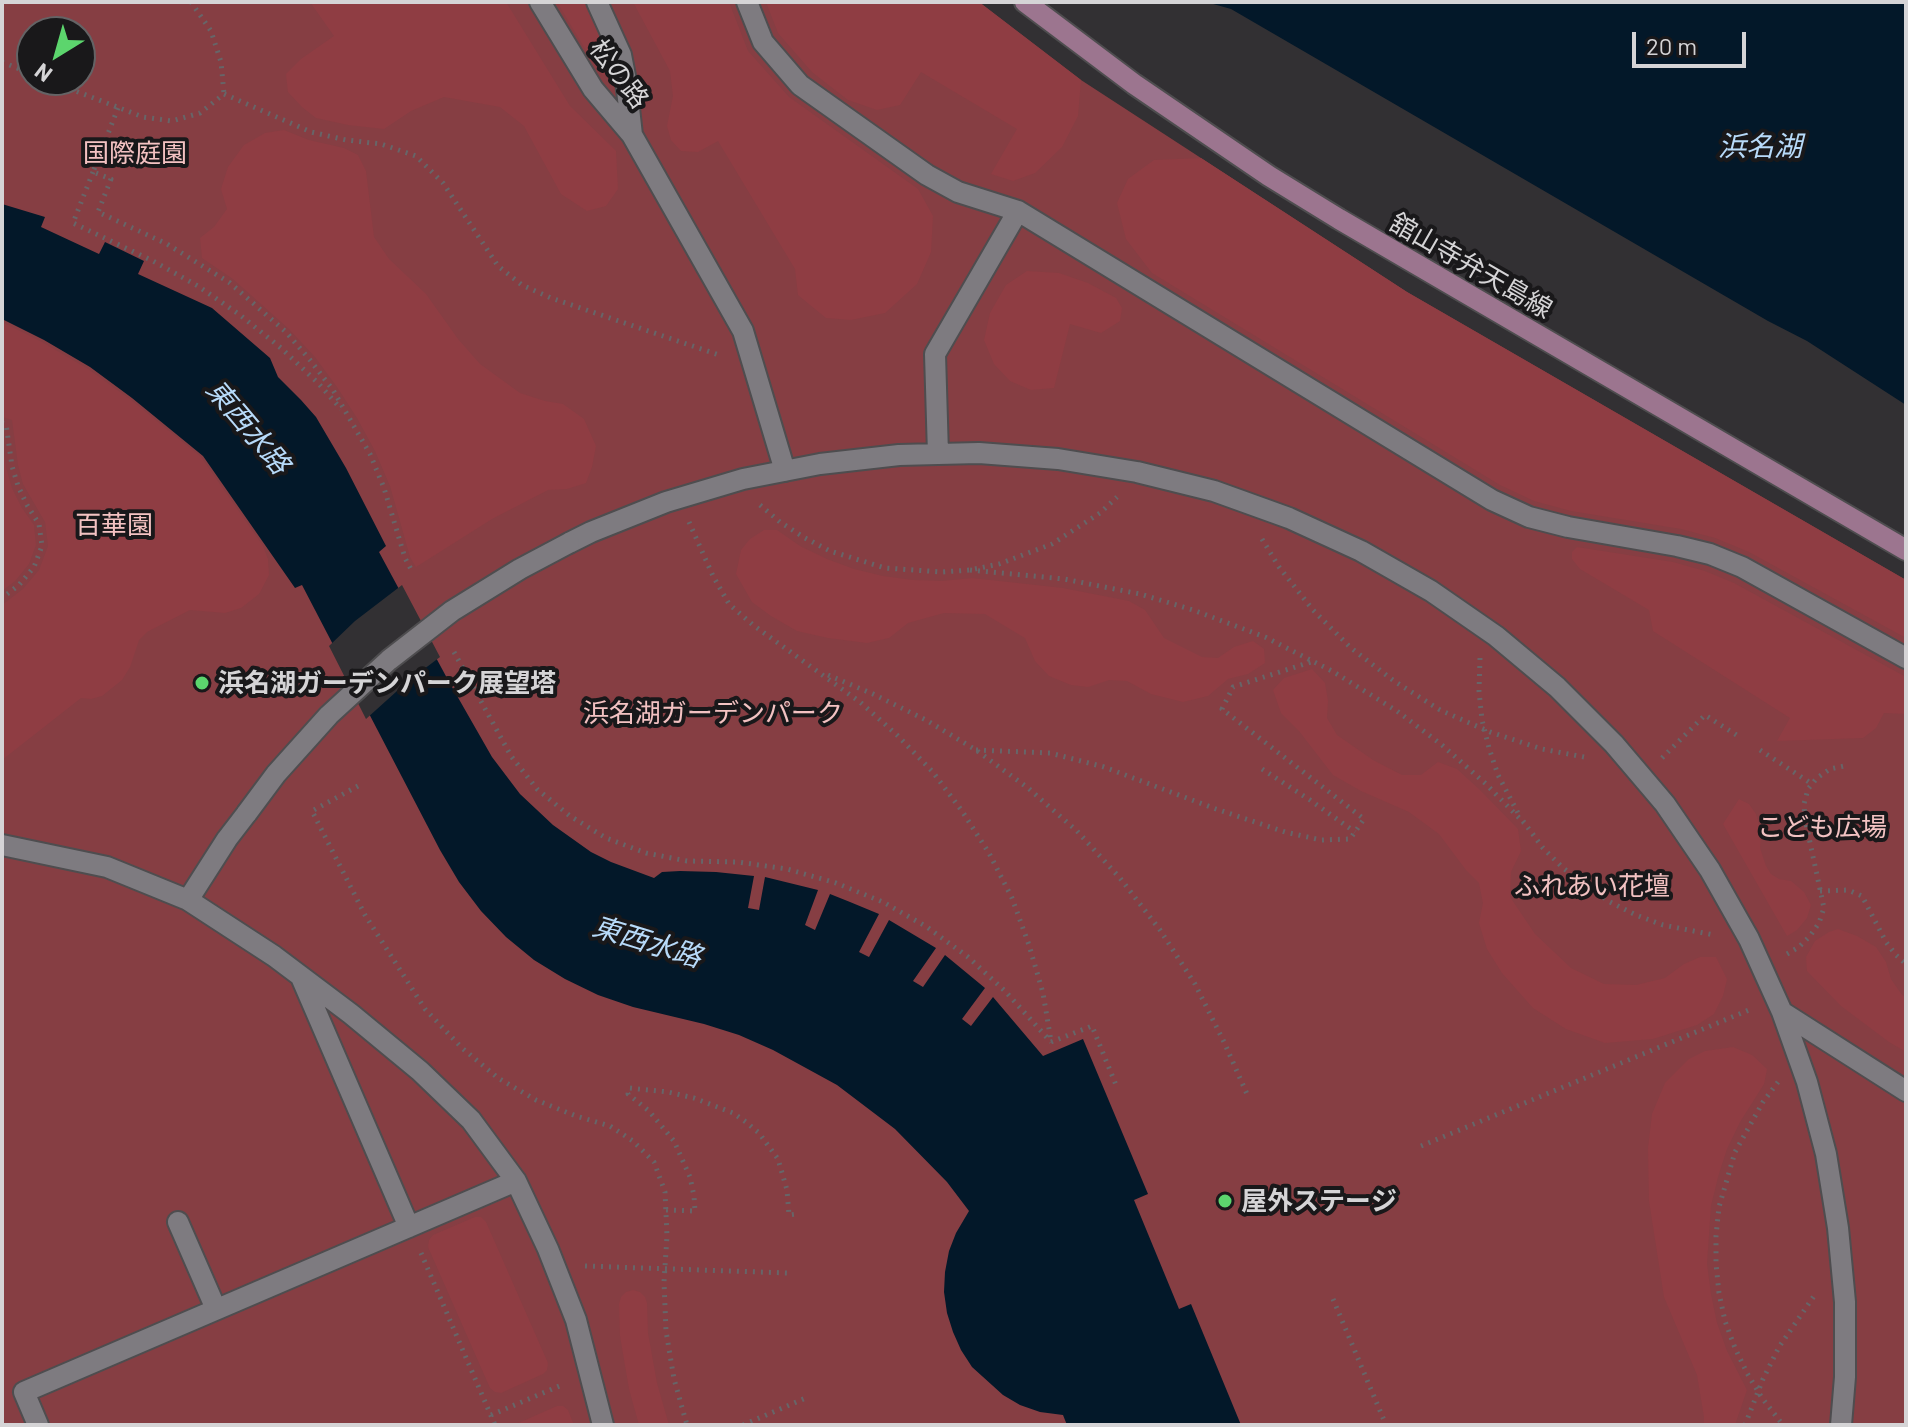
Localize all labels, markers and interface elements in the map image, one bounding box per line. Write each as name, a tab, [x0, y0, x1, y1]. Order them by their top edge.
north arrow	[16, 16, 96, 96]
scale bar	[1636, 16, 1750, 66]
text: 20 m	[1646, 31, 1697, 60]
street label: 松の路	[583, 33, 655, 115]
text: N	[29, 59, 56, 88]
water label: 浜名湖	[1718, 130, 1802, 164]
park label: 国際庭園	[83, 137, 187, 169]
street label: 舘山寺弁天島線	[1384, 207, 1558, 325]
water label: 東西水路	[199, 373, 297, 481]
park label: 百華園	[75, 509, 153, 541]
place label: 浜名湖ガーデンパーク展望塔	[218, 667, 556, 699]
marker: 浜名湖ガーデンパーク展望塔	[193, 674, 211, 692]
park label: 浜名湖ガーデンパーク	[583, 697, 843, 729]
park label: こども広場	[1757, 811, 1887, 843]
park label: ふれあい花壇	[1514, 870, 1670, 902]
water label: 東西水路	[589, 910, 705, 974]
place label: 屋外ステージ	[1241, 1185, 1397, 1217]
marker: 屋外ステージ	[1216, 1192, 1234, 1210]

